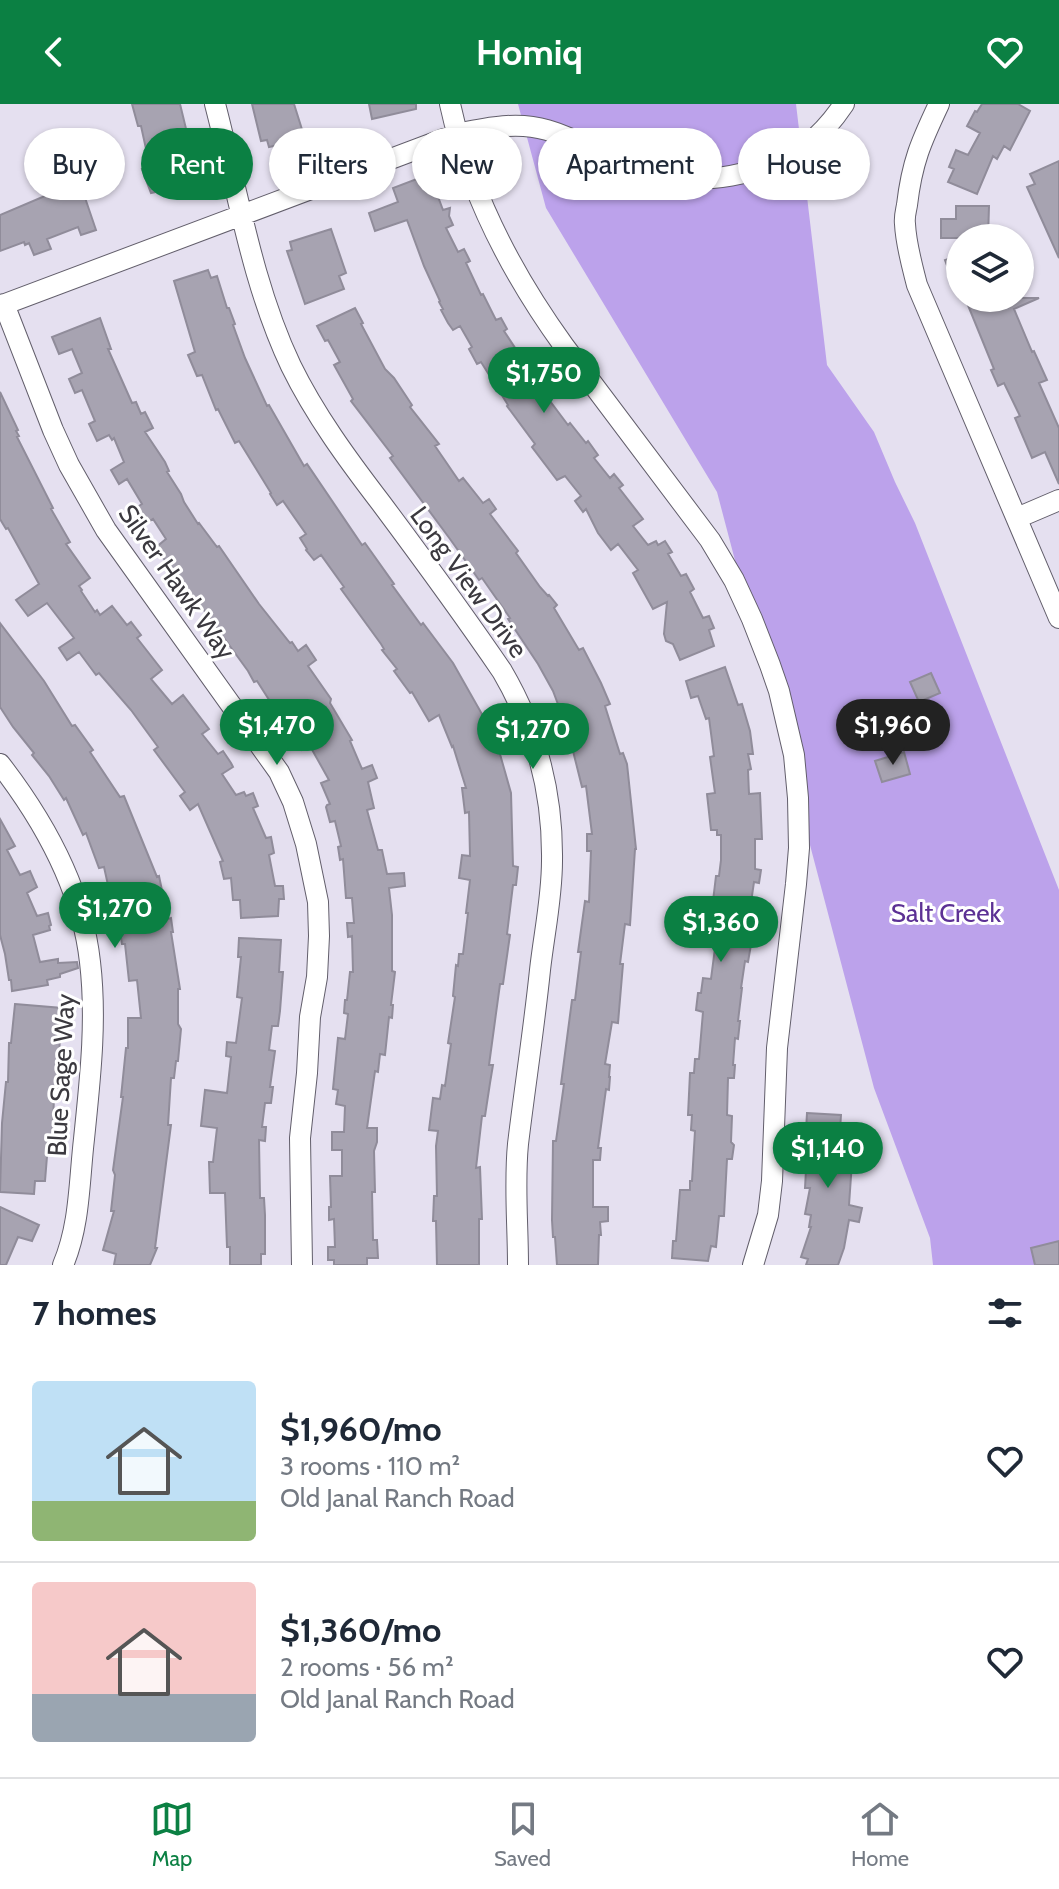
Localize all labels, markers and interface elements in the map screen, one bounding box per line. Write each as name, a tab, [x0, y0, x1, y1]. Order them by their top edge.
icon: back	[32, 30, 76, 74]
text: Homiq	[476, 30, 583, 74]
icon: heart	[983, 30, 1027, 74]
chip: Buy	[24, 128, 125, 200]
chip: Rent	[141, 128, 253, 200]
chip: Filters	[269, 128, 396, 200]
chip: New	[412, 128, 522, 200]
chip: Apartment	[538, 128, 722, 200]
chip: House	[738, 128, 870, 200]
map controls	[946, 224, 1034, 312]
button: layers	[946, 224, 1034, 312]
pin: $1,750	[479, 347, 609, 415]
text: $1,750	[506, 357, 582, 389]
street label: Silver Hawk Way	[112, 498, 242, 666]
street label: Long View Drive	[403, 500, 535, 664]
pin: $1,470	[212, 699, 342, 767]
pin: $1,960	[828, 699, 958, 767]
pin: $1,270	[468, 703, 598, 771]
text: $1,470	[238, 709, 316, 741]
text: $1,960	[854, 709, 932, 741]
text: $1,270	[495, 713, 571, 745]
pin: $1,270	[50, 882, 180, 950]
text: $1,270	[77, 892, 153, 924]
pin: $1,360	[656, 896, 786, 964]
park label: Salt Creek	[891, 897, 1001, 929]
text: $1,360	[682, 906, 760, 938]
street label: Blue Sage Way	[41, 993, 81, 1157]
pin: $1,140	[763, 1122, 893, 1190]
text: $1,140	[791, 1132, 865, 1164]
icon: filters	[983, 1291, 1027, 1335]
text: 7 homes	[32, 1292, 157, 1334]
text: $1,960/mo	[280, 1408, 442, 1450]
icon: home	[96, 1413, 192, 1509]
icon: heart	[983, 1439, 1027, 1483]
text: 3 rooms · 110 m²	[280, 1450, 460, 1482]
text: Old Janal Ranch Road	[280, 1482, 515, 1514]
text: $1,360/mo	[280, 1609, 441, 1651]
icon: home	[96, 1614, 192, 1710]
icon: heart	[983, 1640, 1027, 1684]
text: 2 rooms · 56 m²	[280, 1651, 454, 1683]
text: Old Janal Ranch Road	[280, 1683, 515, 1715]
tab: Map	[150, 1797, 194, 1872]
tab: Saved	[494, 1797, 551, 1872]
tab: Home	[851, 1797, 909, 1872]

